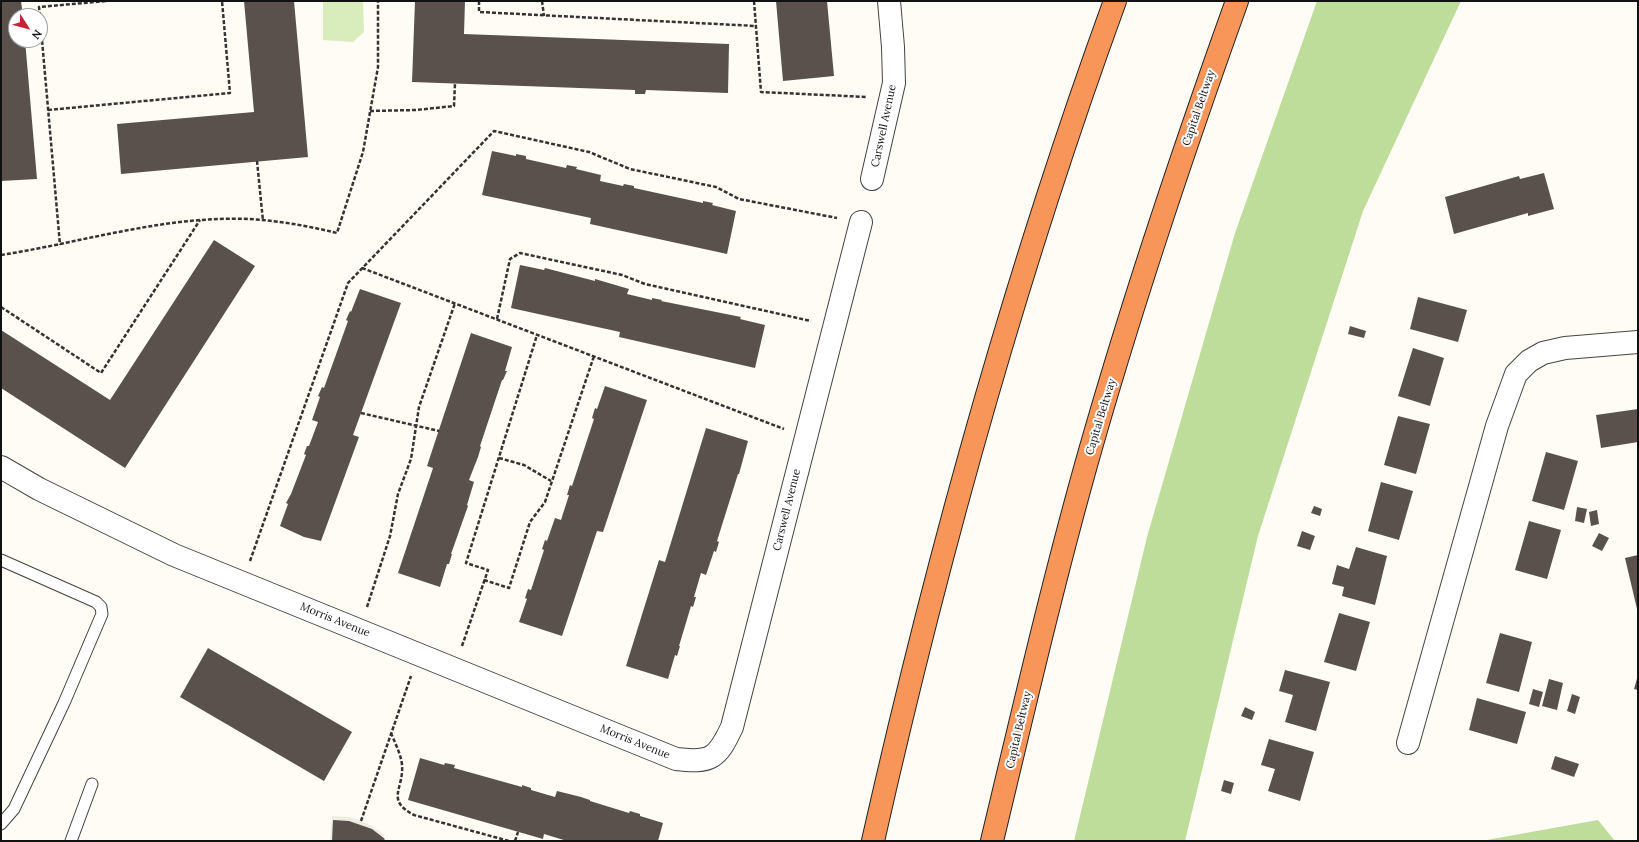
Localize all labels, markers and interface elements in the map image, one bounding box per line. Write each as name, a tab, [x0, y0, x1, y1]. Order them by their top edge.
north arrow	[8, 8, 48, 48]
text: N	[29, 27, 45, 42]
street label: Capital Beltway	[1180, 68, 1218, 148]
street label: Carswell Avenue	[869, 84, 899, 168]
street label: Capital Beltway	[1083, 377, 1119, 457]
street label: Carswell Avenue	[770, 468, 804, 552]
street label: Morris Avenue	[298, 600, 372, 640]
street label: Capital Beltway	[1004, 690, 1034, 770]
street label: Morris Avenue	[598, 722, 672, 762]

